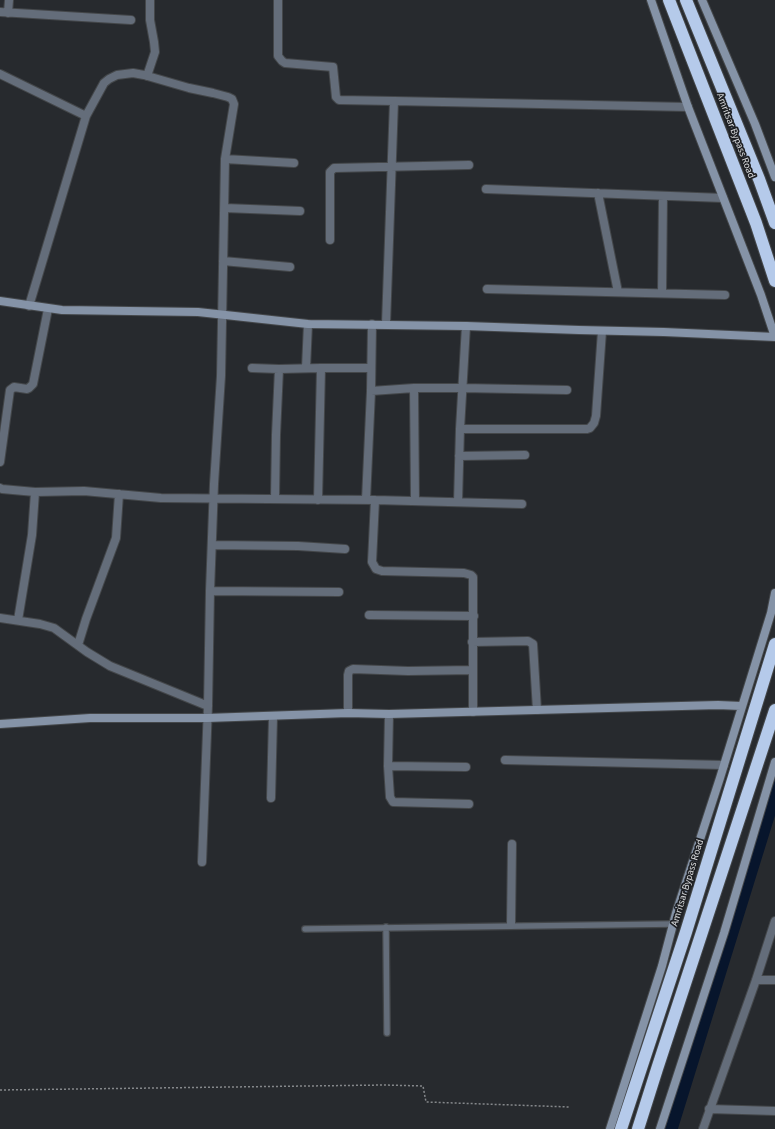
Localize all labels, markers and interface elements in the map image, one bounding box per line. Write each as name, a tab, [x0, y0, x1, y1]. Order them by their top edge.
street label: Amritsar Bypass Road	[713, 92, 757, 180]
street label: Amritsar Bypass Road	[669, 838, 707, 928]

